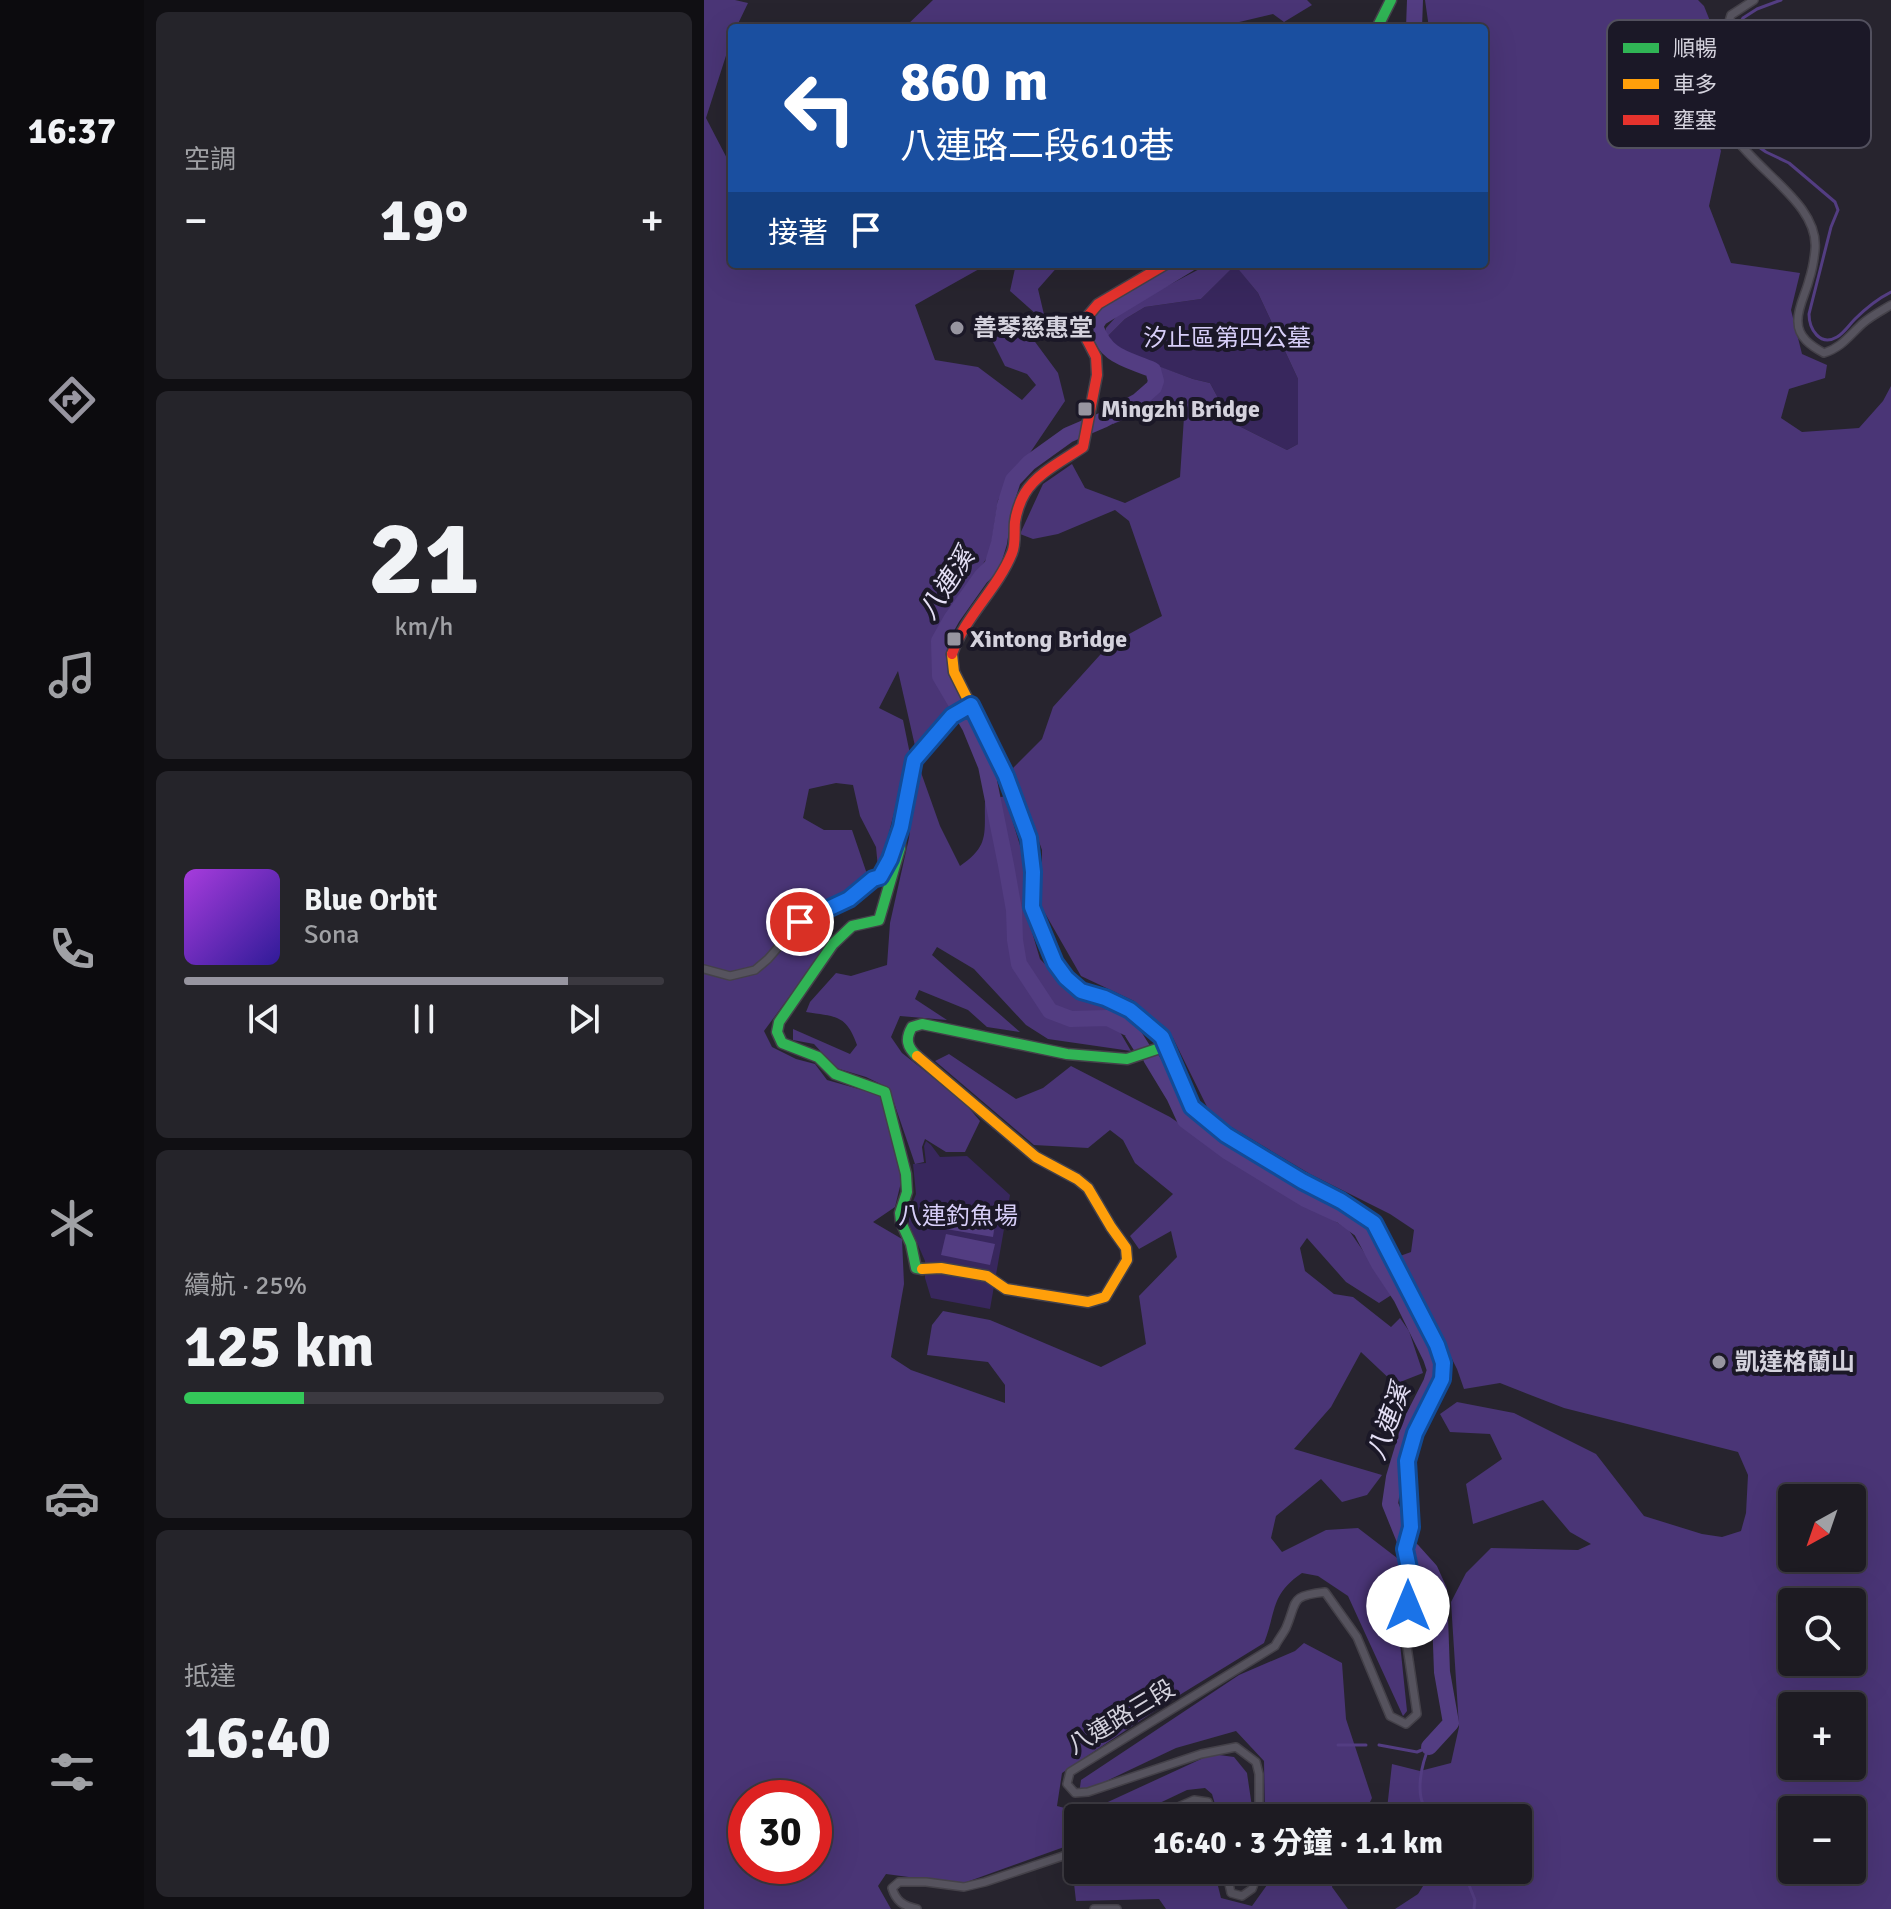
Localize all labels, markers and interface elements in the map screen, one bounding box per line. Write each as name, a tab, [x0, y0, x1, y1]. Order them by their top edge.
legend	[1607, 20, 1871, 148]
text: 順暢	[1673, 35, 1717, 62]
text: 860 m	[900, 47, 1048, 116]
icon: left	[768, 56, 872, 160]
text: 車多	[1673, 71, 1717, 98]
text: 壅塞	[1673, 107, 1717, 134]
text: 16:37	[28, 109, 116, 154]
text: 八連路二段610巷	[900, 124, 1174, 169]
text: 空調	[184, 144, 236, 176]
text: 19°	[380, 184, 468, 258]
text: −	[184, 194, 208, 248]
text: +	[640, 194, 664, 248]
icon: arrive	[844, 208, 888, 252]
text: 接著	[768, 215, 828, 252]
place label: 善琴慈惠堂	[973, 313, 1093, 343]
marker: 善琴慈惠堂	[948, 319, 966, 337]
park label: 汐止區第四公墓	[1143, 323, 1311, 353]
icon: directions	[44, 372, 100, 428]
place label: Mingzhi Bridge	[1101, 394, 1260, 424]
marker: Mingzhi Bridge	[1076, 400, 1094, 418]
text: 21	[368, 495, 480, 623]
water label: 八連溪	[912, 539, 984, 625]
text: km/h	[395, 611, 453, 643]
place label: Xintong Bridge	[970, 624, 1127, 654]
marker: Xintong Bridge	[945, 630, 963, 648]
icon: music	[44, 647, 100, 703]
text: Blue Orbit	[304, 882, 437, 919]
pin	[766, 888, 834, 956]
icon: arrive	[778, 900, 822, 944]
text: Sona	[304, 919, 359, 951]
icon: phone	[44, 921, 100, 977]
icon: previous	[242, 997, 286, 1041]
icon: pause	[402, 997, 446, 1041]
icon: next	[562, 997, 606, 1041]
icon: climate	[44, 1195, 100, 1251]
park label: 八連釣魚場	[898, 1201, 1018, 1231]
text: 續航 · 25%	[184, 1270, 307, 1302]
text: 125 km	[184, 1310, 374, 1384]
place label: 凱達格蘭山	[1735, 1347, 1855, 1377]
marker: 凱達格蘭山	[1710, 1353, 1728, 1371]
water label: 八連溪	[1361, 1376, 1419, 1464]
icon: car	[44, 1470, 100, 1526]
north arrow	[1778, 1484, 1866, 1572]
map controls	[1778, 1484, 1866, 1884]
position arrow	[1366, 1564, 1450, 1648]
button: search	[1778, 1588, 1866, 1676]
text: 抵達	[184, 1661, 236, 1693]
street label: 八連路三段	[1062, 1673, 1180, 1761]
button: +	[1778, 1692, 1866, 1780]
text: 16:40	[184, 1701, 331, 1775]
icon: filters	[44, 1744, 100, 1800]
speed limit sign: 30	[728, 1780, 832, 1884]
button: −	[1778, 1796, 1866, 1884]
text: 16:40 · 3 分鐘 · 1.1 km	[1153, 1825, 1443, 1862]

